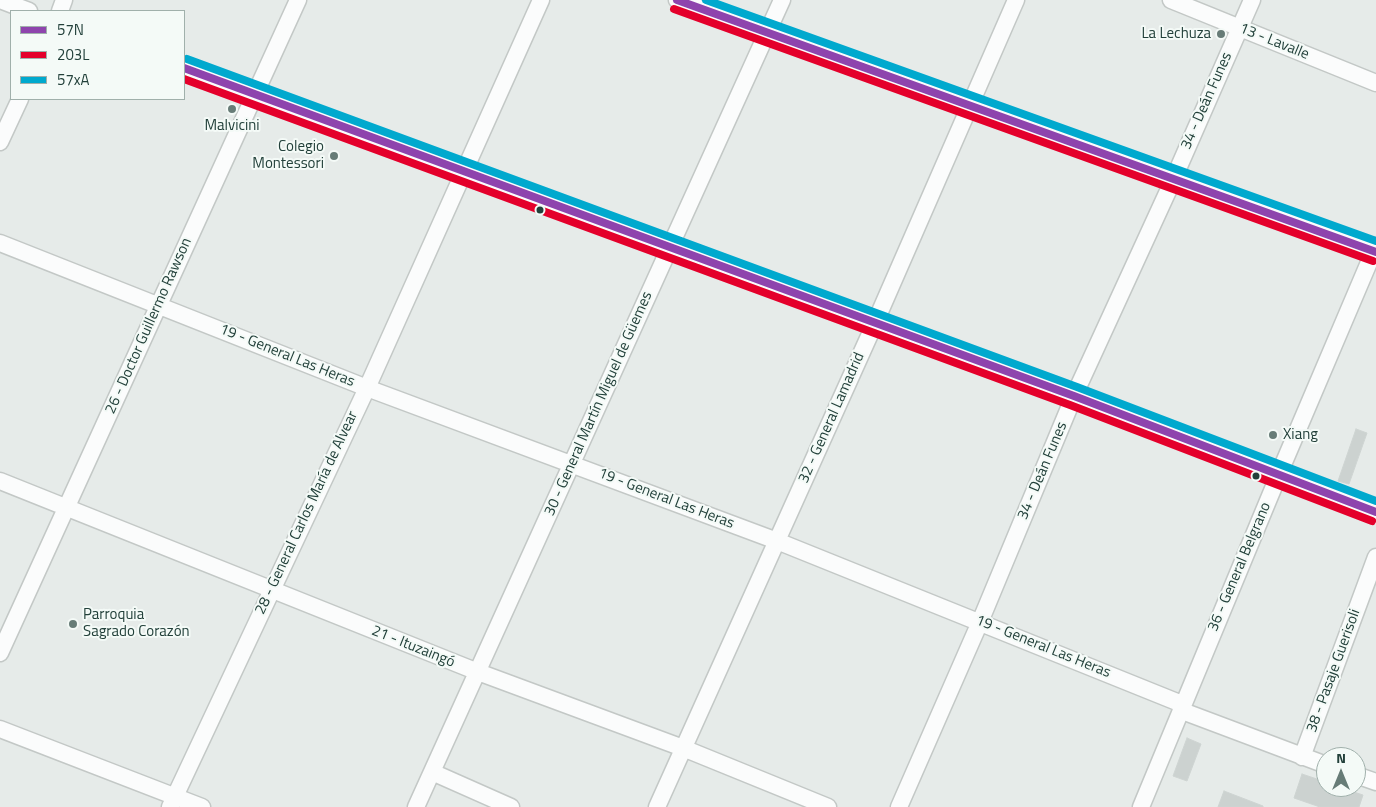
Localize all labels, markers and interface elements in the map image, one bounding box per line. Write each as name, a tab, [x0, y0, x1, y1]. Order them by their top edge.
legend	[10, 10, 185, 100]
text: 57N	[57, 18, 84, 41]
street label: 13 - Lavalle	[1236, 20, 1312, 64]
place label: La Lechuza	[1141, 25, 1211, 43]
marker: La Lechuza	[1215, 28, 1227, 40]
text: 203L	[57, 43, 89, 66]
street label: 34 - Deán Funes	[1178, 50, 1236, 152]
text: 57xA	[57, 68, 90, 91]
marker: Malvicini	[226, 103, 238, 115]
place label: Malvicini	[204, 117, 260, 135]
place label: Colegio Montessori	[252, 138, 324, 173]
marker: Colegio Montessori	[328, 150, 340, 162]
unlabelled marker	[535, 205, 545, 215]
street label: 26 - Doctor Guillermo Rawson	[102, 235, 196, 417]
street label: 30 - General Martín Miguel de Güemes	[541, 289, 657, 519]
street label: 19 - General Las Heras	[217, 321, 357, 391]
street label: 32 - General Lamadrid	[795, 350, 869, 486]
street label: 28 - General Carlos María de Alvear	[252, 408, 362, 618]
street label: 34 - Deán Funes	[1014, 419, 1072, 523]
place label: Xiang	[1283, 426, 1318, 444]
marker: Xiang	[1267, 429, 1279, 441]
street label: 19 - General Las Heras	[595, 465, 737, 533]
unlabelled marker	[1251, 471, 1261, 481]
street label: 36 - General Belgrano	[1205, 500, 1275, 634]
place label: Parroquia Sagrado Corazón	[83, 606, 190, 641]
street label: 38 - Pasaje Guerisoli	[1303, 607, 1365, 735]
street label: 19 - General Las Heras	[973, 612, 1113, 682]
marker: Parroquia Sagrado Corazón	[67, 618, 79, 630]
street label: 21 - Ituzaingó	[369, 622, 457, 672]
north arrow	[1316, 747, 1366, 797]
text: N	[1336, 747, 1346, 768]

